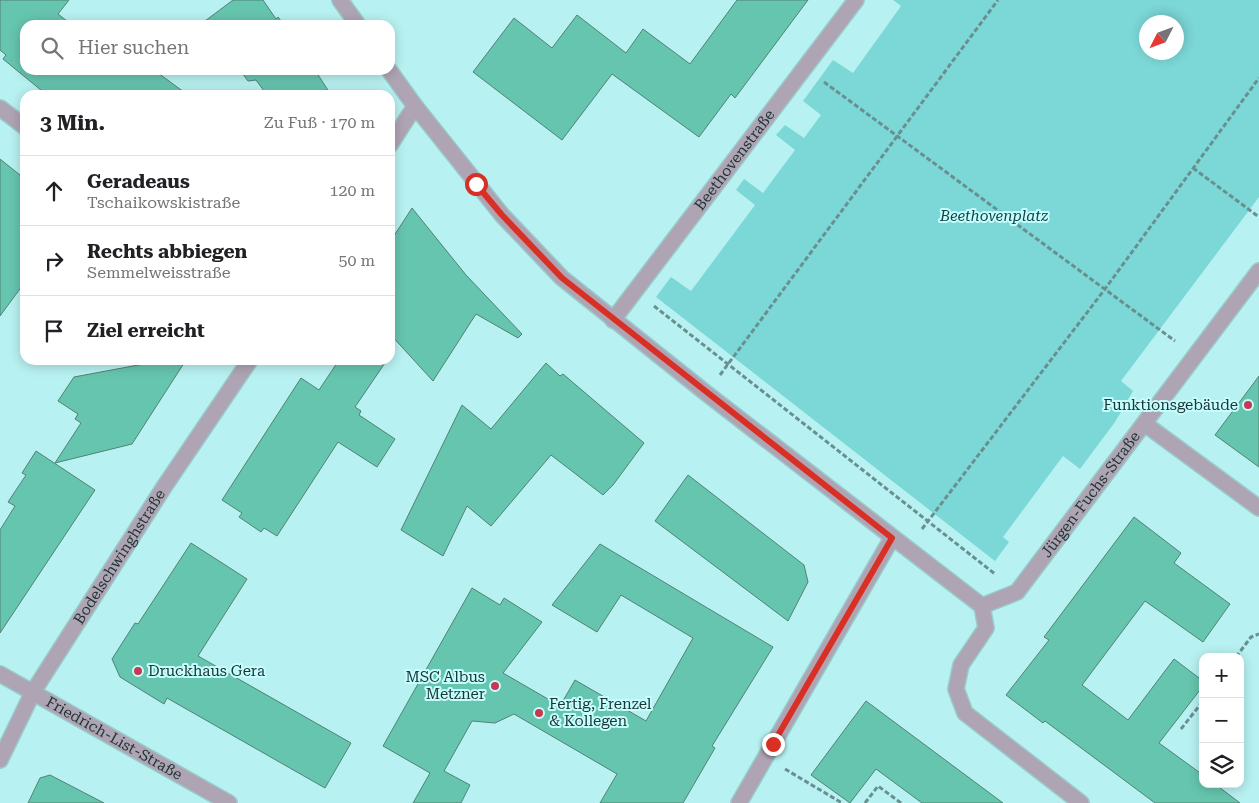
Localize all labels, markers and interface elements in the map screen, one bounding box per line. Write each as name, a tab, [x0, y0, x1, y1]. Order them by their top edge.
north arrow	[1139, 15, 1184, 60]
search box	[20, 20, 395, 75]
icon: search	[38, 34, 66, 62]
text: Hier suchen	[78, 36, 189, 59]
street label: Beethovenstraße	[691, 106, 779, 214]
text: 3 Min.	[40, 111, 105, 135]
text: Zu Fuß · 170 m	[264, 113, 375, 132]
text: Geradeaus	[87, 170, 190, 193]
route start	[465, 173, 488, 196]
icon: ahead	[40, 177, 68, 205]
text: 120 m	[329, 181, 375, 200]
text: Tschaikowskistraße	[87, 193, 240, 212]
park label: Beethovenplatz	[939, 207, 1049, 225]
text: Rechts abbiegen	[87, 240, 247, 263]
icon: right	[40, 247, 68, 275]
text: 50 m	[338, 251, 375, 270]
text: Semmelweisstraße	[87, 263, 231, 282]
icon: arrive	[40, 317, 68, 345]
text: Ziel erreicht	[87, 319, 205, 342]
place label: Funktionsgebäude	[1103, 396, 1238, 414]
marker: Funktionsgebäude	[1242, 399, 1254, 411]
street label: Jürgen-Fuchs-Straße	[1037, 428, 1144, 561]
street label: Bodelschwinghstraße	[70, 486, 169, 628]
map controls	[1199, 653, 1244, 788]
button: +	[1199, 653, 1244, 698]
place label: Druckhaus Gera	[148, 662, 265, 680]
marker: Druckhaus Gera	[132, 665, 144, 677]
place label: MSC Albus Metzner	[405, 668, 485, 703]
marker: MSC Albus Metzner	[489, 680, 501, 692]
street label: Friedrich-List-Straße	[43, 693, 185, 784]
place label: Fertig, Frenzel & Kollegen	[549, 695, 652, 730]
button: −	[1199, 698, 1244, 743]
marker: Fertig, Frenzel & Kollegen	[533, 707, 545, 719]
route end	[762, 733, 785, 756]
button: layers	[1199, 743, 1244, 788]

